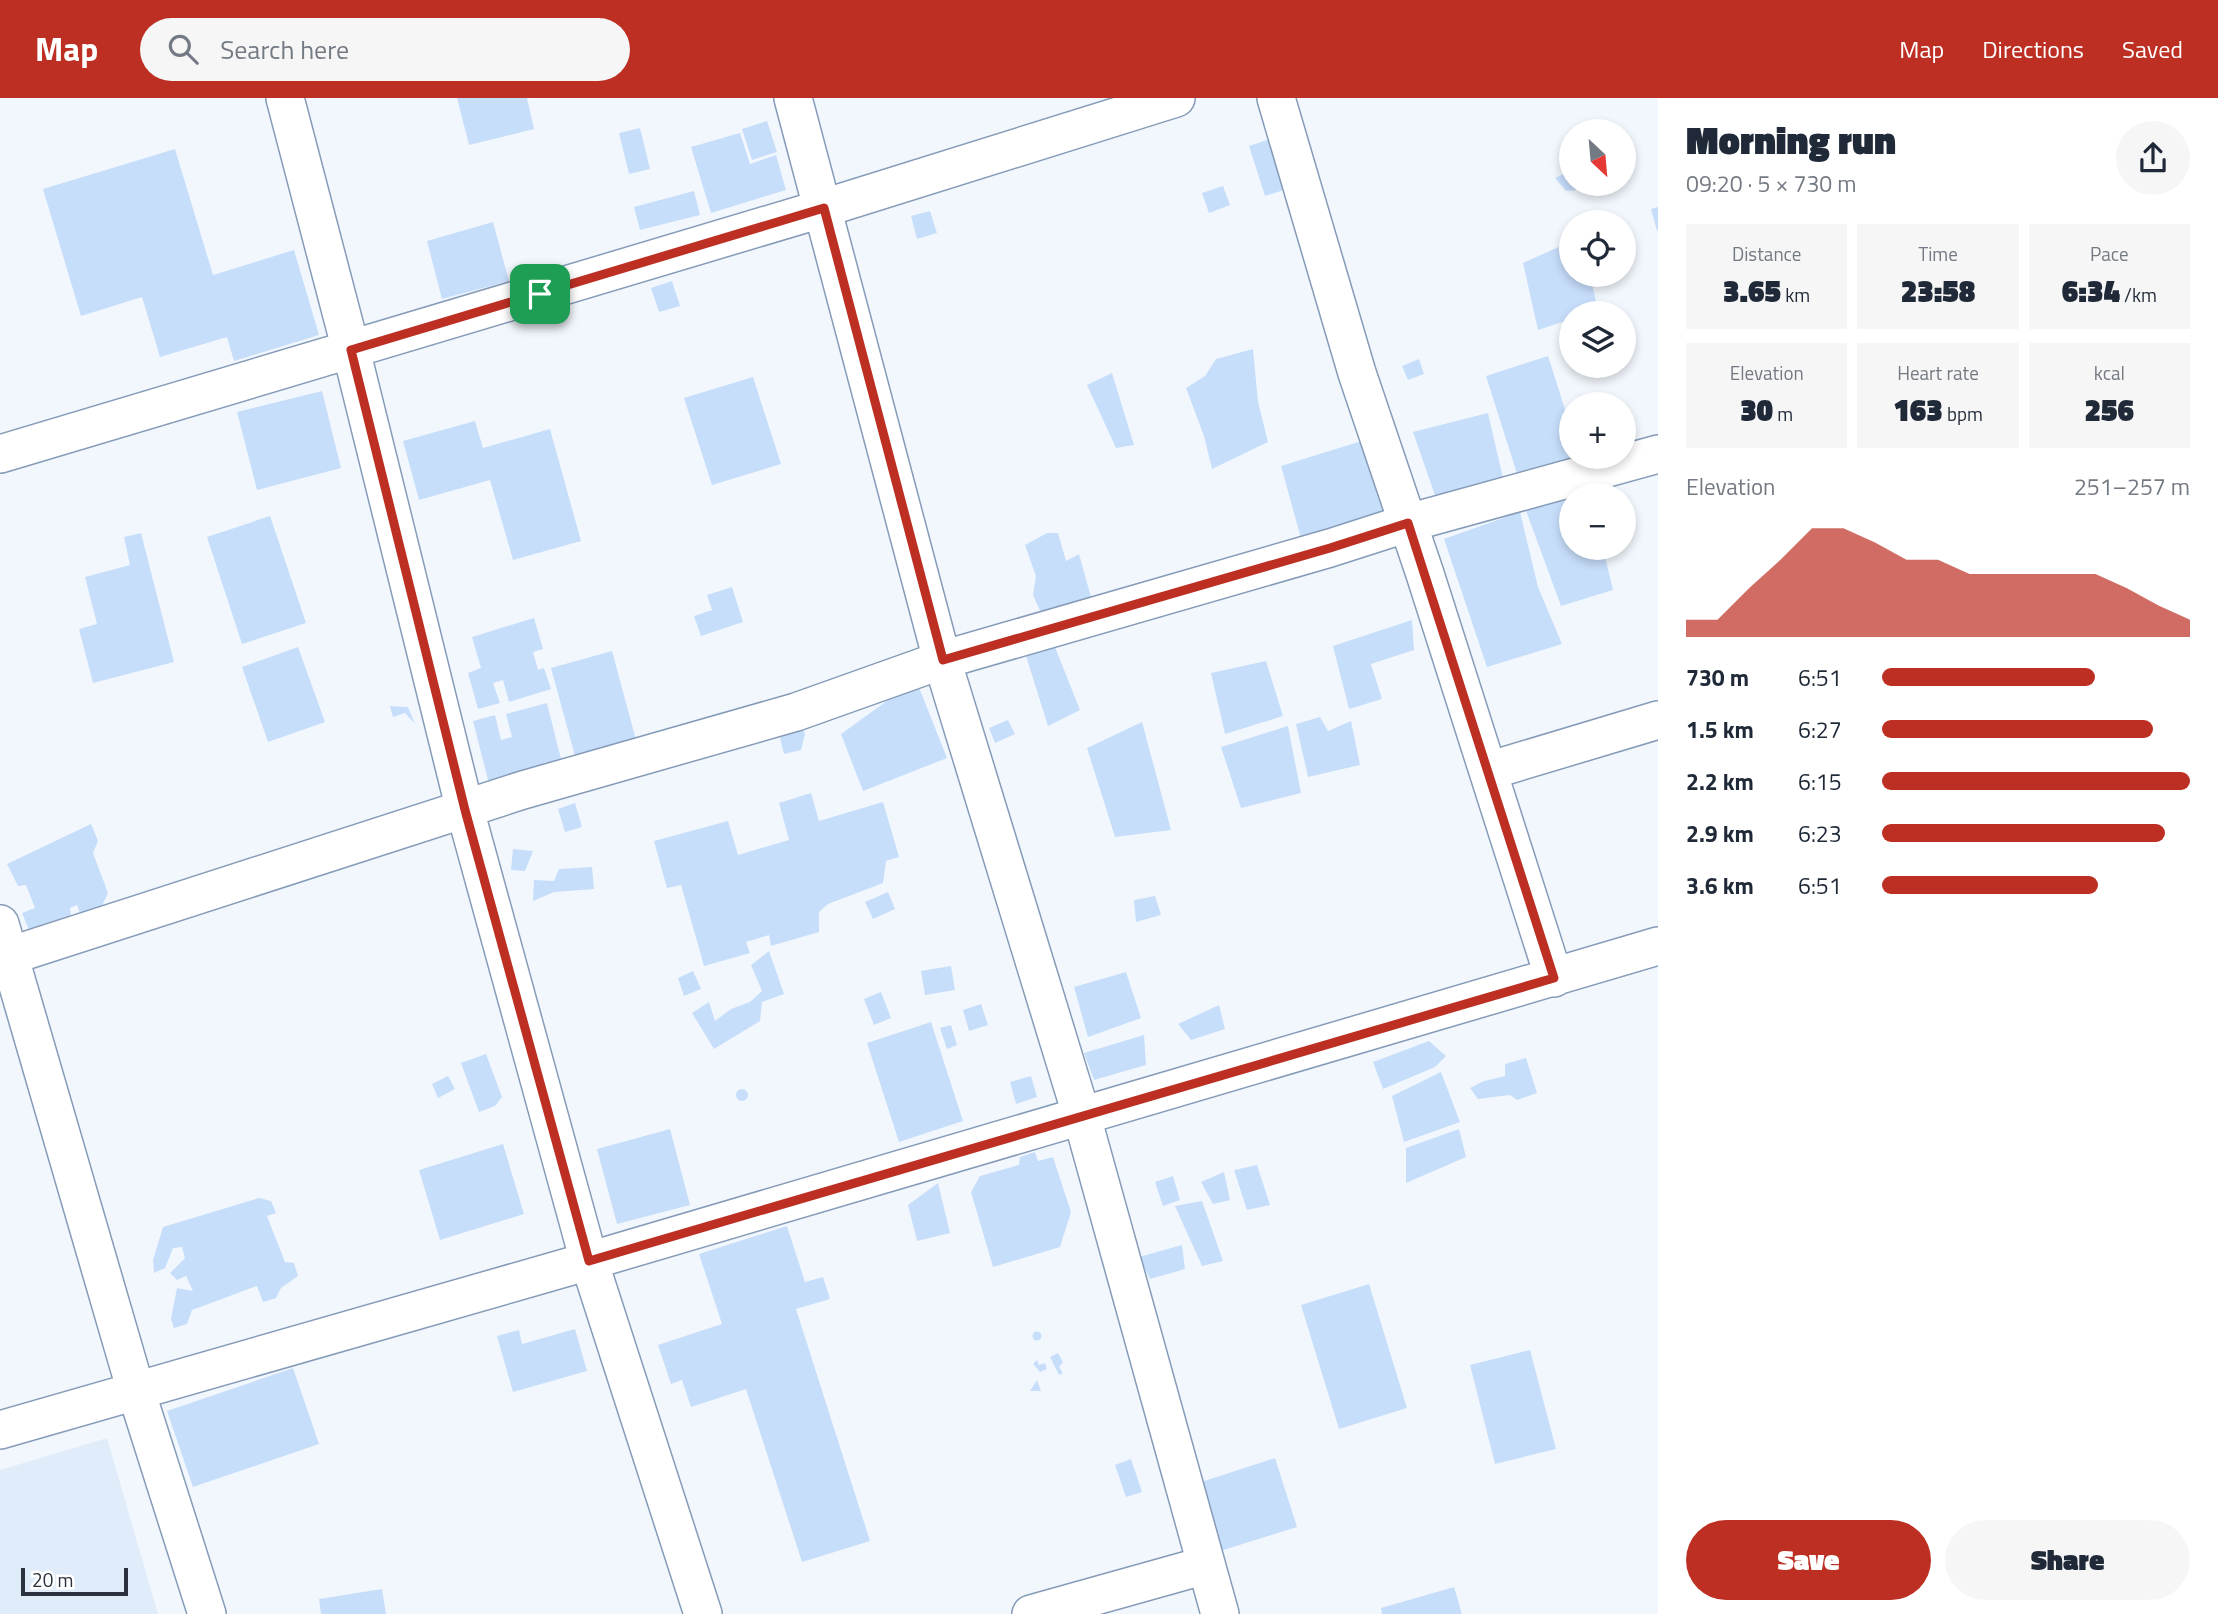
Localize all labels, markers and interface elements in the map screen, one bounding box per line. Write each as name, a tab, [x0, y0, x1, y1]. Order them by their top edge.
search box	[140, 18, 630, 81]
text: Map	[35, 24, 98, 74]
icon: search	[164, 30, 202, 68]
text: Search here	[220, 30, 349, 69]
text: Map	[1899, 31, 1944, 67]
text: Directions	[1982, 31, 2084, 67]
text: Saved	[2122, 31, 2183, 67]
text: Morning run	[1686, 111, 1896, 169]
north arrow	[1559, 119, 1636, 196]
map controls	[1559, 119, 1636, 560]
button: share	[2116, 121, 2190, 195]
text: 09:20 · 5 × 730 m	[1686, 166, 1856, 201]
button: locate	[1559, 210, 1636, 287]
text: Distance	[1732, 239, 1801, 268]
text: Time	[1918, 239, 1958, 268]
text: Pace	[2090, 239, 2129, 268]
pin	[510, 264, 570, 324]
text: 3.65	[1723, 268, 1781, 314]
text: 23:58	[1901, 268, 1975, 314]
text: 6:34	[2062, 268, 2120, 314]
icon: arrive	[521, 275, 559, 313]
text: km	[1781, 280, 1810, 309]
text: /km	[2120, 280, 2157, 309]
button: layers	[1559, 301, 1636, 378]
text: Elevation	[1730, 358, 1804, 387]
text: Heart rate	[1897, 358, 1979, 387]
text: kcal	[2094, 358, 2125, 387]
text: 30	[1740, 387, 1773, 433]
text: 163	[1893, 387, 1943, 433]
text: 256	[2085, 387, 2134, 433]
button: +	[1559, 392, 1636, 469]
text: m	[1773, 399, 1793, 428]
text: bpm	[1943, 399, 1983, 428]
text: Elevation	[1686, 469, 1775, 504]
text: 251–257 m	[2074, 469, 2190, 504]
button: −	[1559, 483, 1636, 560]
text: 730 m	[1686, 660, 1749, 695]
text: 6:51	[1798, 660, 1842, 695]
text: 1.5 km	[1686, 712, 1754, 747]
text: 6:27	[1798, 712, 1842, 747]
text: 2.2 km	[1686, 764, 1754, 799]
text: 6:15	[1798, 764, 1842, 799]
text: 2.9 km	[1686, 816, 1754, 851]
text: 6:23	[1798, 816, 1842, 851]
text: 3.6 km	[1686, 868, 1754, 903]
text: 6:51	[1798, 868, 1842, 903]
button: Save	[1686, 1520, 1931, 1600]
button: Share	[1945, 1520, 2190, 1600]
scale bar	[21, 1565, 128, 1597]
text: 20 m	[32, 1565, 73, 1594]

